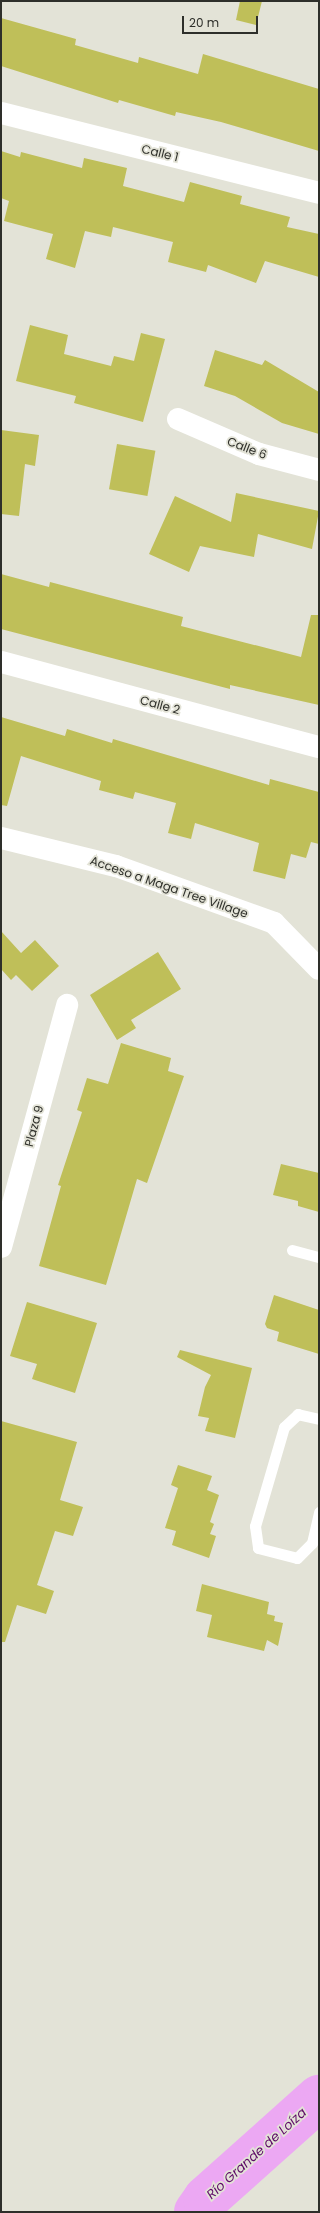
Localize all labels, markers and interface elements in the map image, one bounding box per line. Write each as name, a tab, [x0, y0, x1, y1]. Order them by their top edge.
scale bar	[184, 8, 260, 34]
text: 20 m	[189, 14, 219, 31]
street label: Calle 1	[140, 141, 180, 165]
street label: Calle 6	[225, 434, 269, 462]
street label: Calle 2	[138, 693, 182, 717]
street label: Acceso a Maga Tree Village	[88, 853, 250, 921]
street label: Plaza 9	[22, 1104, 46, 1148]
water label: Río Grande de Loíza	[204, 2105, 310, 2203]

